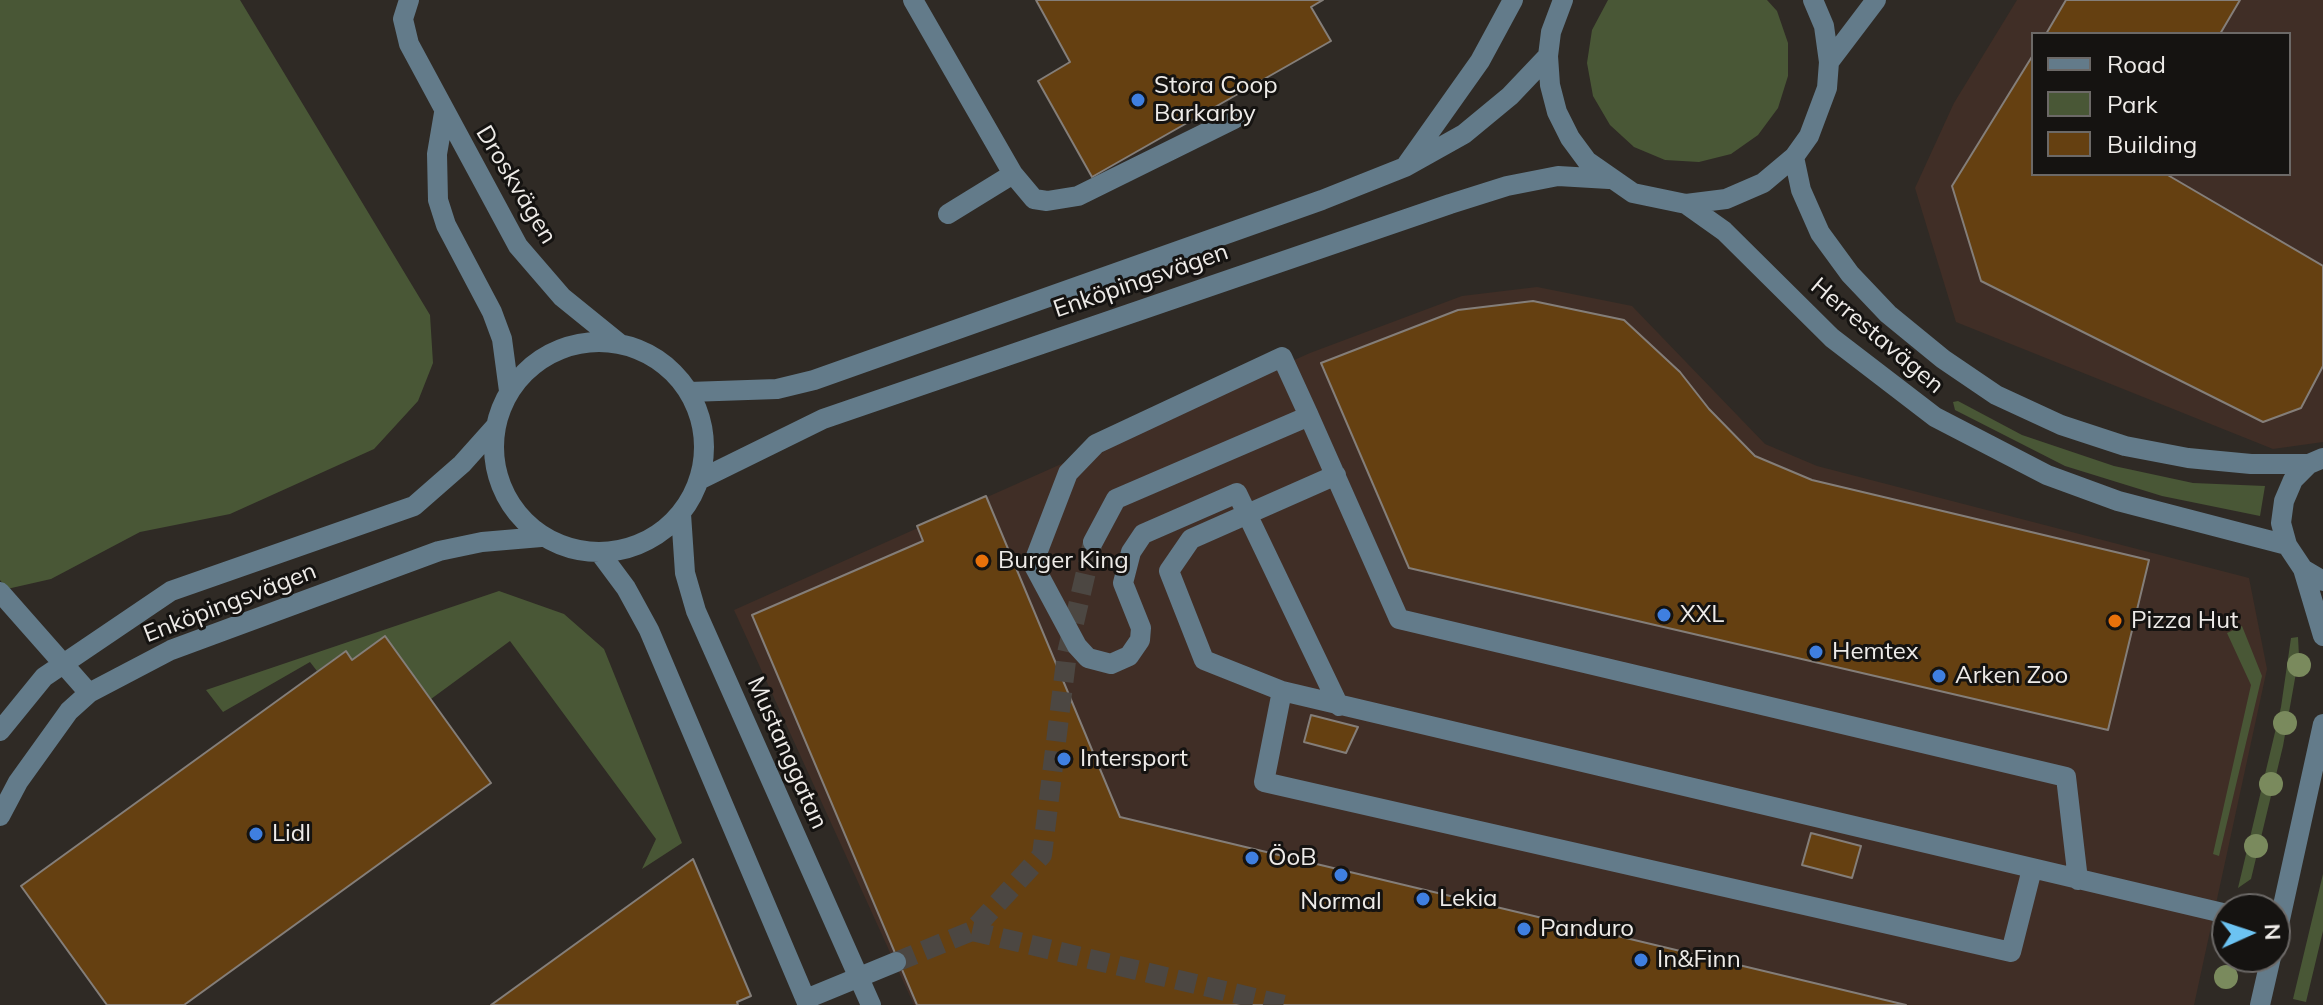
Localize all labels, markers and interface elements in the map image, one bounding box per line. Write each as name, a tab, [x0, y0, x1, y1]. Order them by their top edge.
legend	[2031, 32, 2291, 176]
text: Road	[2107, 49, 2166, 79]
place label: Stora Coop Barkarby	[1154, 72, 1278, 128]
text: Park	[2107, 89, 2158, 119]
marker: Stora Coop Barkarby	[1129, 91, 1147, 109]
street label: Droskvägen	[469, 121, 563, 249]
text: Building	[2107, 129, 2197, 159]
street label: Enköpingsvägen	[1050, 238, 1232, 324]
street label: Herrestavägen	[1805, 272, 1949, 400]
place label: Burger King	[998, 547, 1129, 575]
marker: Burger King	[973, 552, 991, 570]
street label: Enköpingsvägen	[139, 557, 321, 649]
place label: XXL	[1680, 601, 1724, 629]
marker: XXL	[1655, 606, 1673, 624]
place label: Pizza Hut	[2131, 607, 2238, 635]
marker: Pizza Hut	[2106, 612, 2124, 630]
place label: Hemtex	[1832, 638, 1919, 666]
marker: Hemtex	[1807, 643, 1825, 661]
place label: Arken Zoo	[1955, 662, 2068, 690]
marker: Arken Zoo	[1930, 667, 1948, 685]
street label: Mustanggatan	[741, 673, 833, 833]
place label: Intersport	[1080, 745, 1188, 773]
marker: Intersport	[1055, 750, 1073, 768]
place label: Lidl	[272, 820, 311, 848]
marker: Lidl	[247, 825, 265, 843]
place label: ÖoB	[1268, 844, 1317, 872]
marker: ÖoB	[1243, 849, 1261, 867]
marker: Normal	[1332, 866, 1350, 884]
place label: Lekia	[1439, 885, 1497, 913]
place label: Normal	[1300, 888, 1382, 916]
marker: Lekia	[1414, 890, 1432, 908]
north arrow	[2211, 893, 2291, 973]
place label: Panduro	[1540, 915, 1634, 943]
marker: Panduro	[1515, 920, 1533, 938]
text: N	[2259, 923, 2287, 941]
place label: In&Finn	[1657, 946, 1741, 974]
marker: In&Finn	[1632, 951, 1650, 969]

